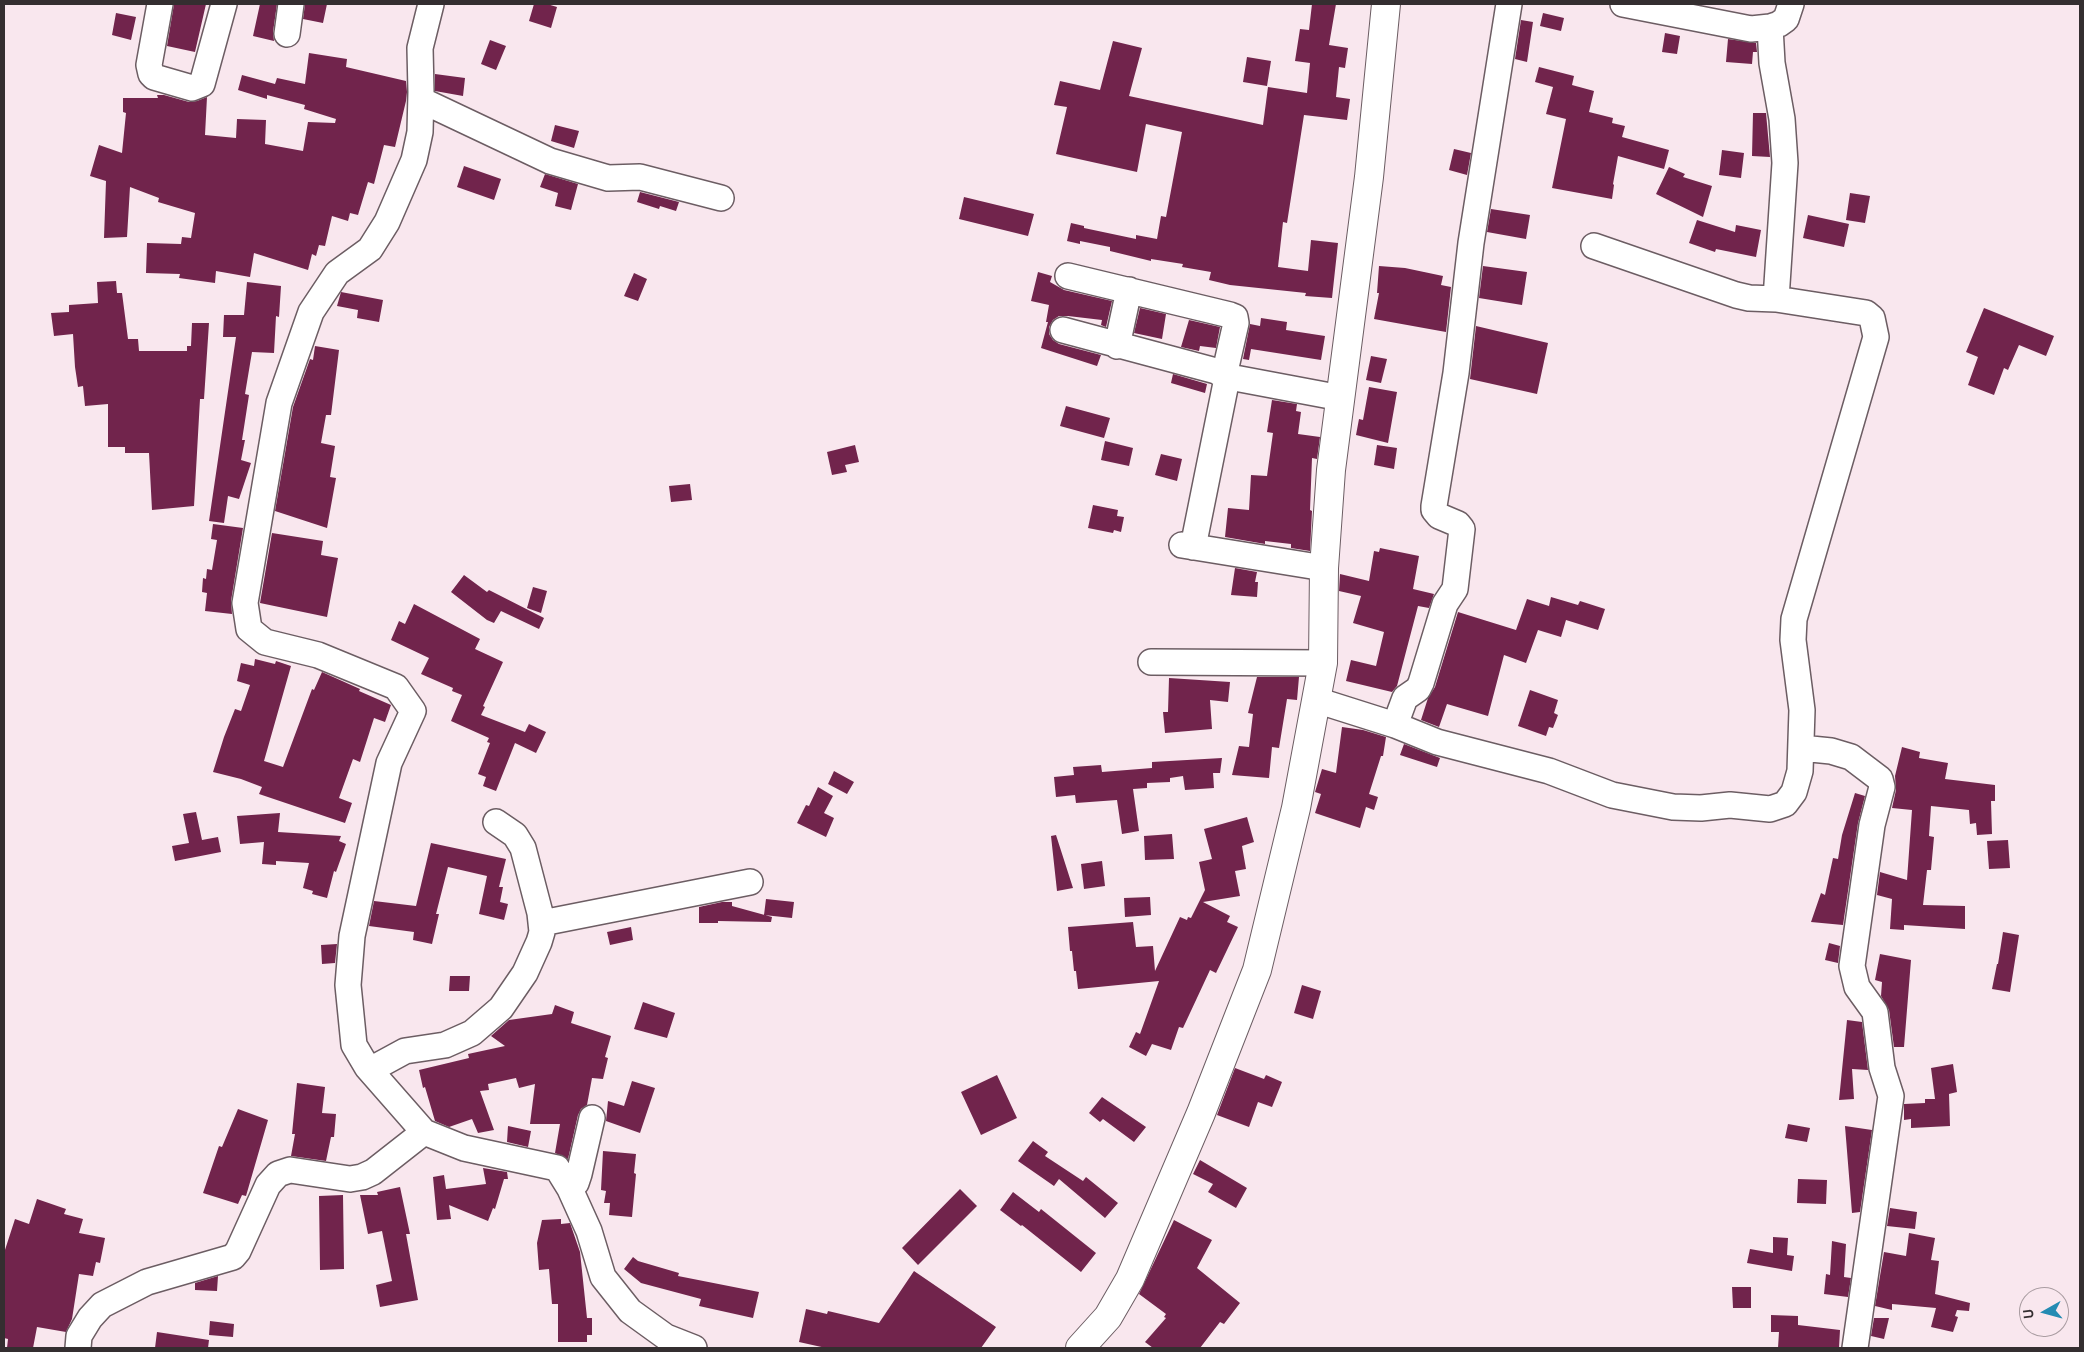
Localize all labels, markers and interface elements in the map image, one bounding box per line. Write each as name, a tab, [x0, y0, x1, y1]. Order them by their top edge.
north arrow	[2019, 1287, 2069, 1337]
text: U	[2021, 1308, 2039, 1320]

